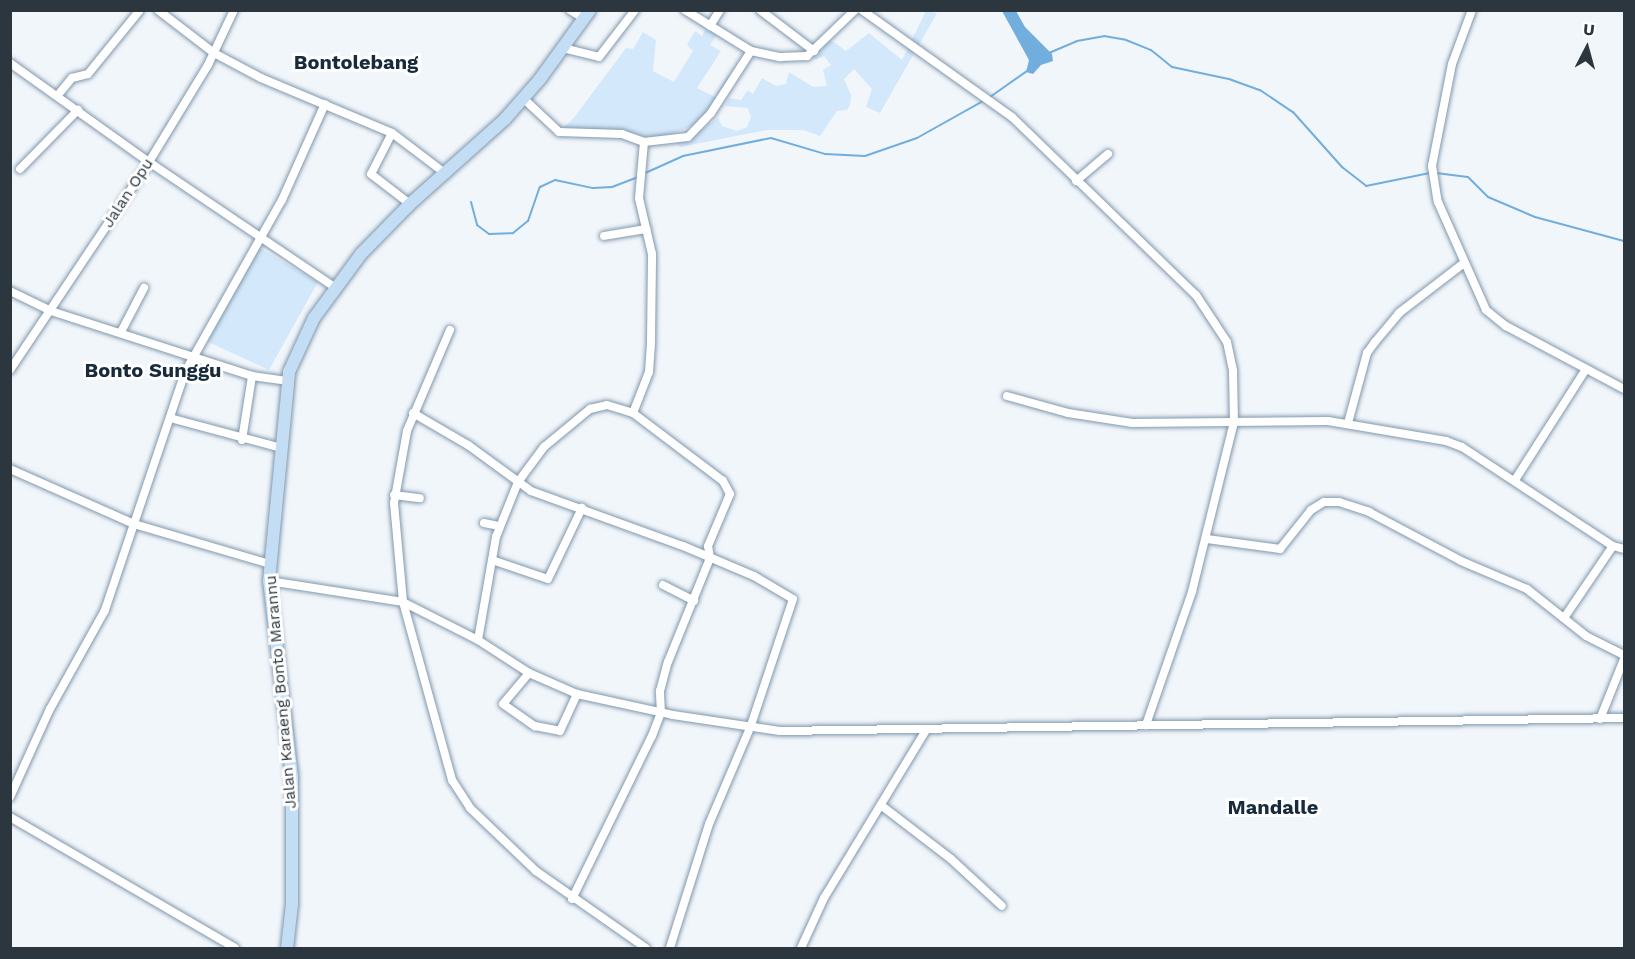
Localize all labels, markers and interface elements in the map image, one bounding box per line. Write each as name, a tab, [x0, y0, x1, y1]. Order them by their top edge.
north arrow	[1557, 18, 1617, 78]
text: U	[1582, 20, 1596, 40]
district label: Bontolebang	[294, 50, 418, 74]
street label: Jalan Opu	[98, 155, 158, 231]
district label: Bonto Sunggu	[85, 358, 221, 382]
street label: Jalan Karaeng Bonto Marannu	[261, 575, 301, 809]
district label: Mandalle	[1228, 795, 1318, 819]

